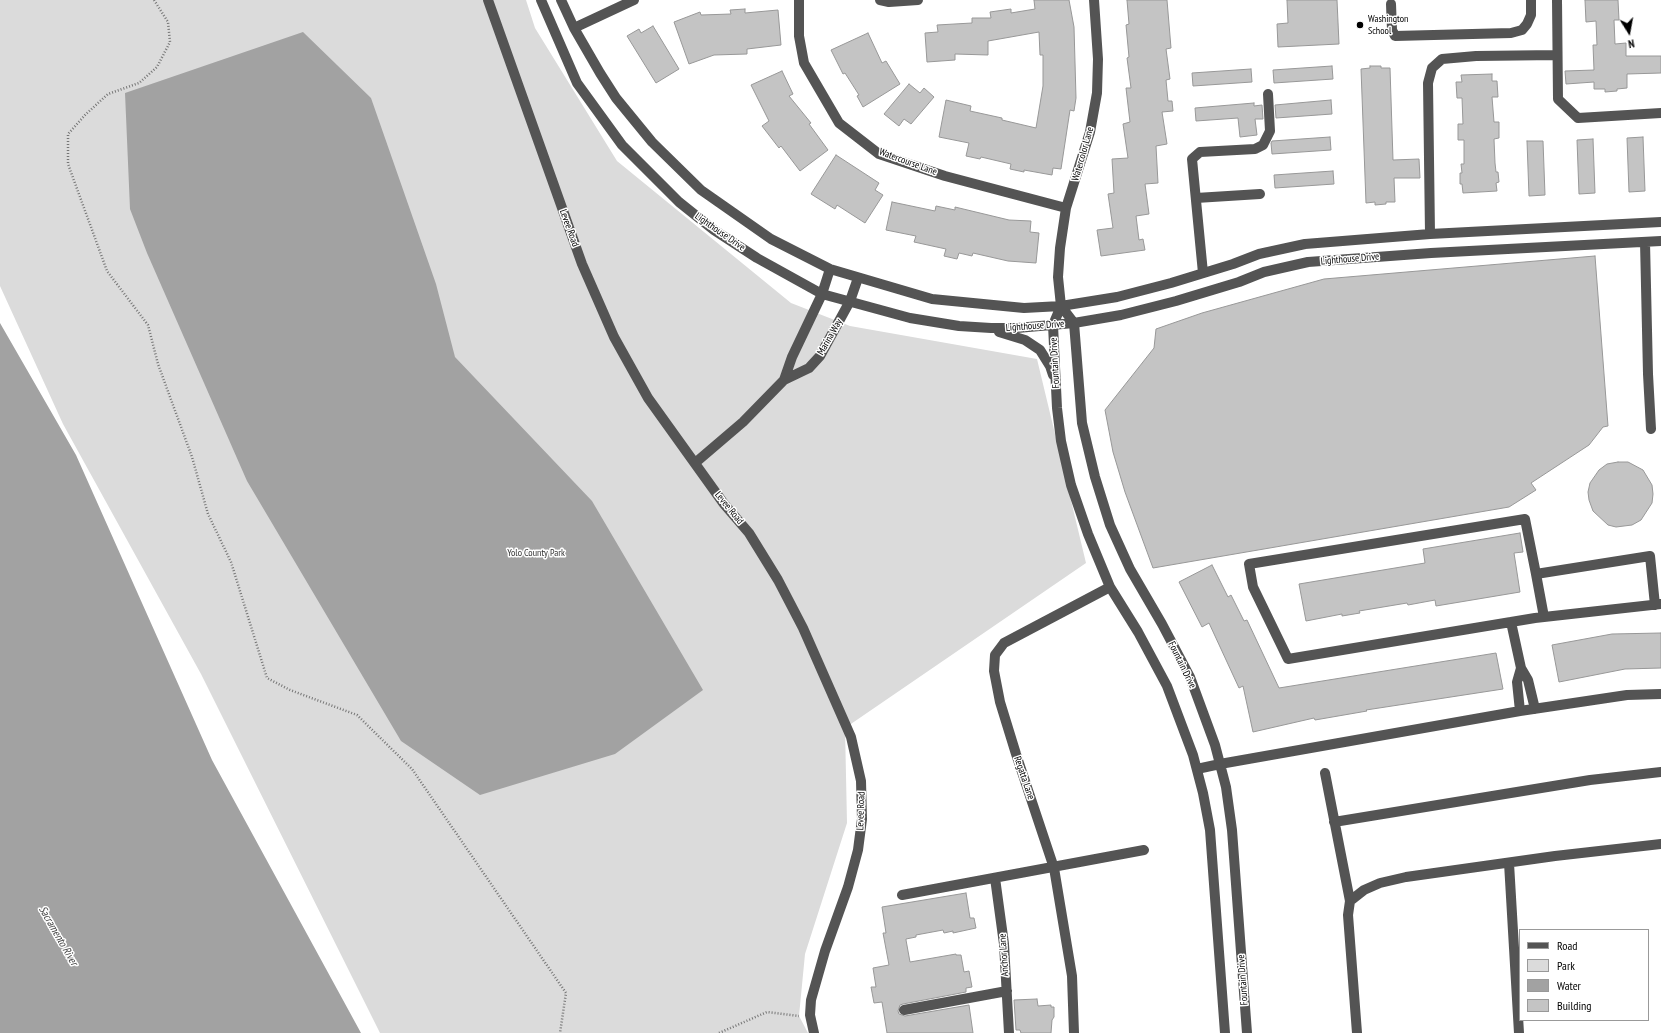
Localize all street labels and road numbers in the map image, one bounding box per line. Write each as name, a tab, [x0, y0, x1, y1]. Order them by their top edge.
street label: Watercolor Lane	[1070, 126, 1096, 182]
street label: Watercourse Lane	[877, 146, 939, 178]
street label: Levee Road	[557, 208, 581, 248]
street label: Lighthouse Drive	[693, 210, 747, 254]
street label: Lighthouse Drive	[1320, 250, 1380, 268]
street label: Marina Way	[815, 317, 845, 357]
street label: Lighthouse Drive	[1005, 318, 1065, 334]
street label: Fountain Drive	[1048, 337, 1062, 389]
street label: Levee Road	[712, 489, 746, 527]
street label: Fountain Drive	[1165, 640, 1199, 690]
street label: Regatta Lane	[1011, 755, 1037, 801]
street label: Levee Road	[854, 791, 868, 831]
street label: Anchor Lane	[997, 933, 1011, 977]
street label: Fountain Drive	[1235, 954, 1251, 1006]

